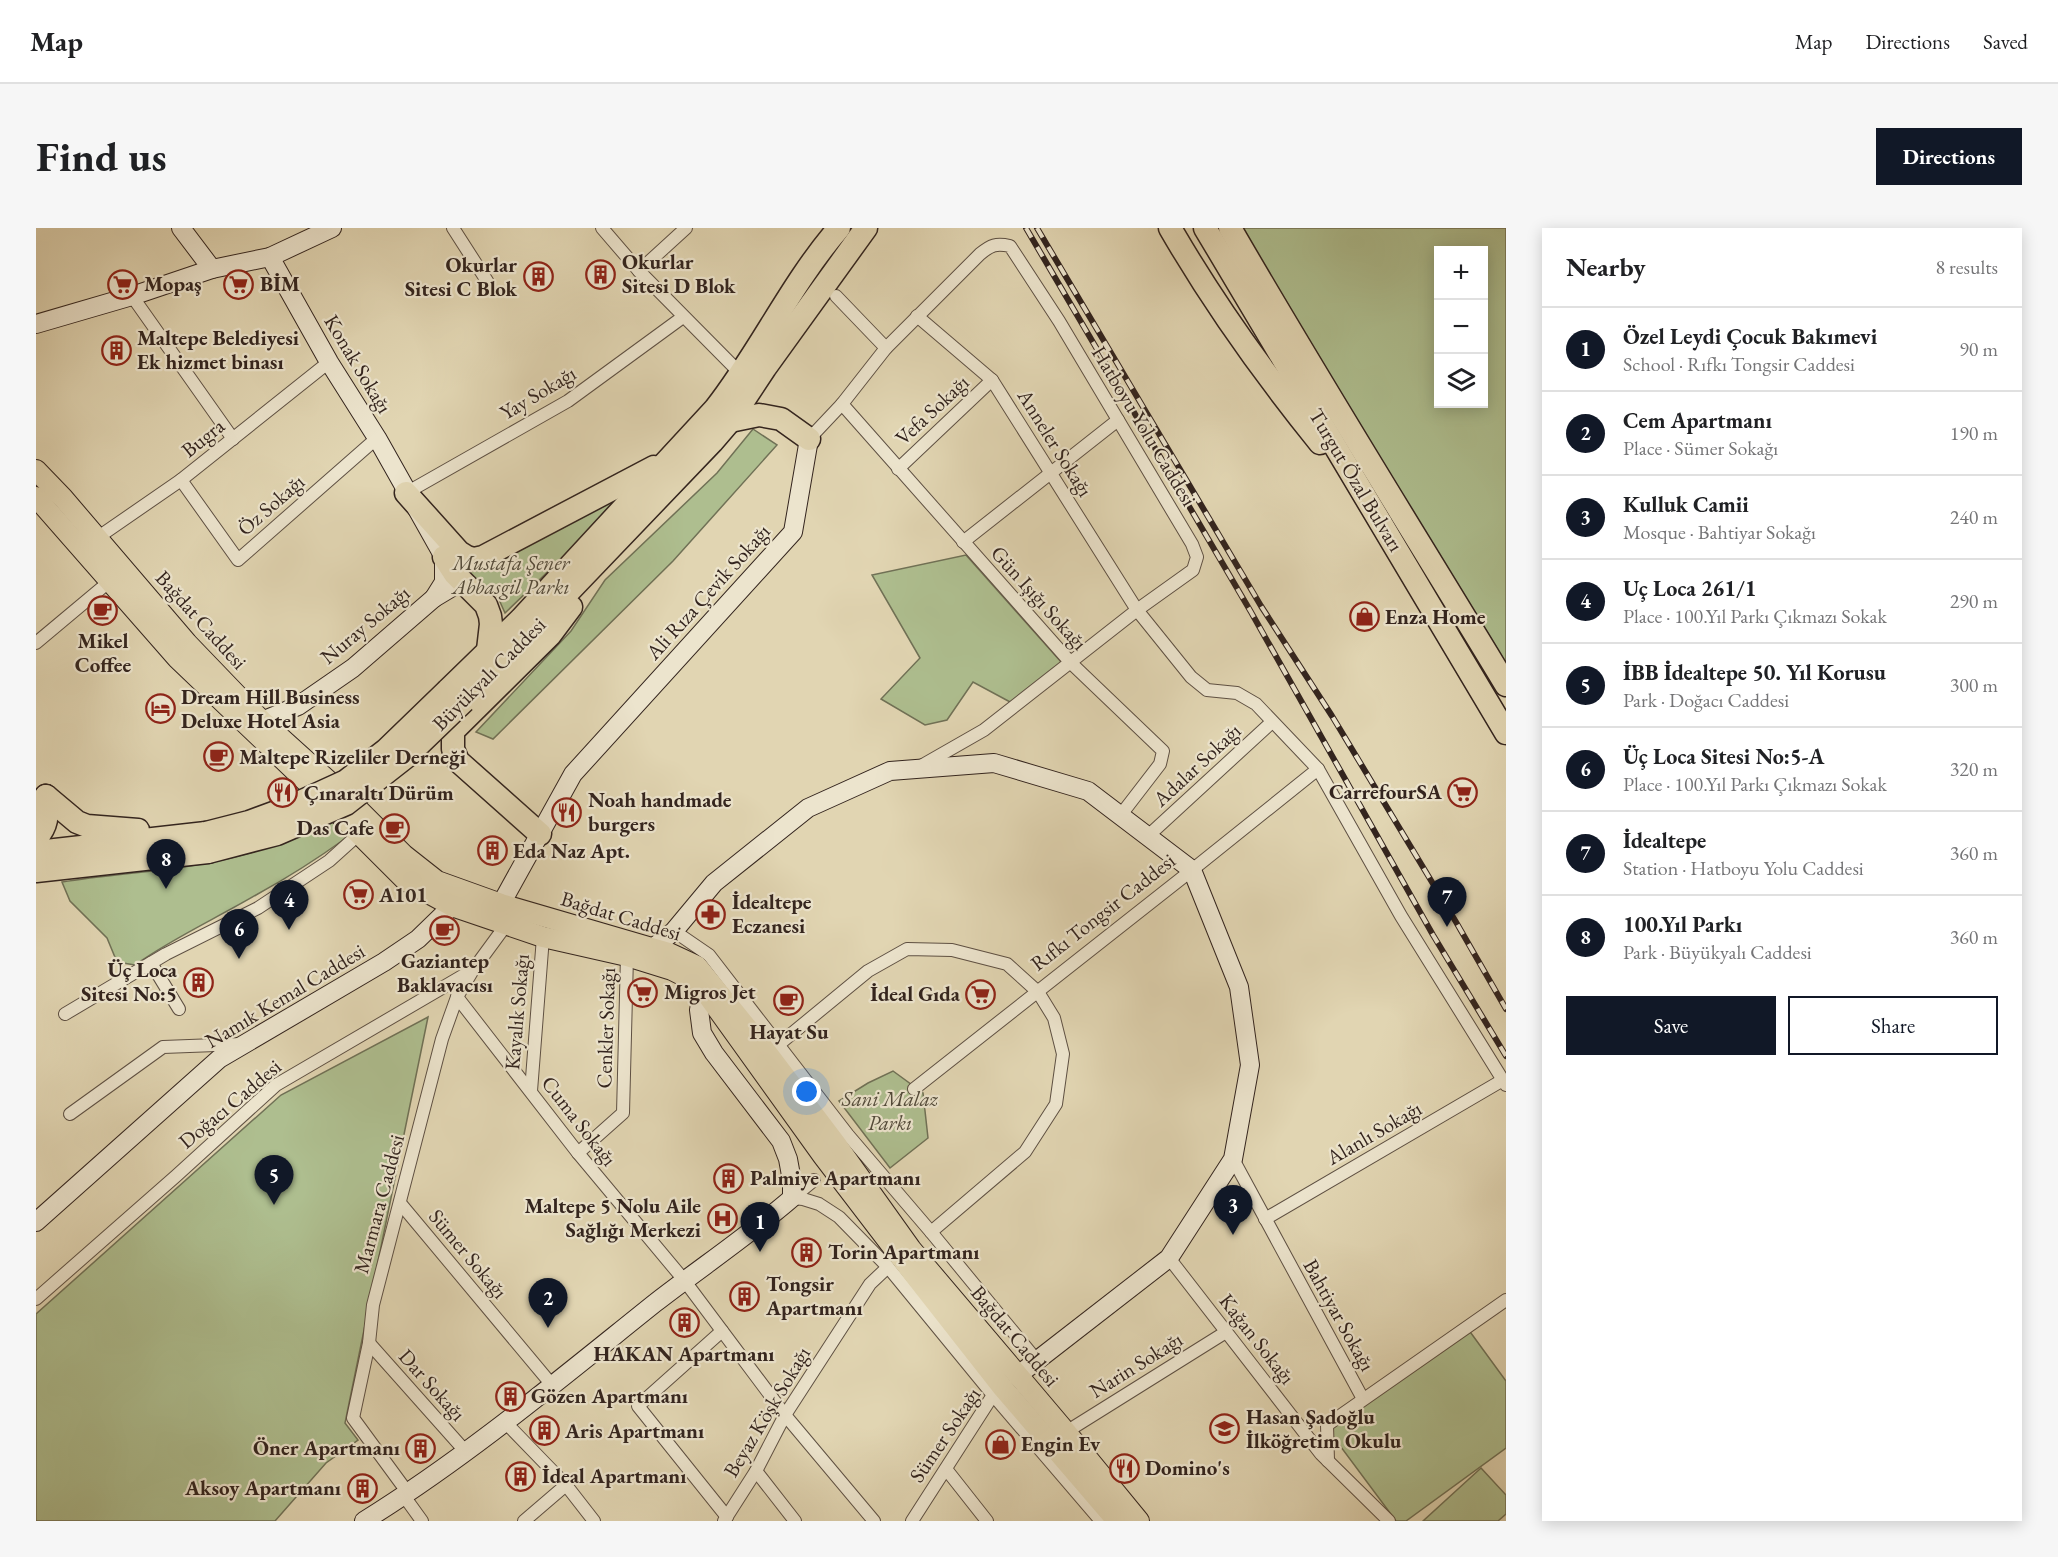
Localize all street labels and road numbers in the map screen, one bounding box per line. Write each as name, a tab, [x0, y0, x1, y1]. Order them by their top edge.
street label: Konak Sokağı	[318, 309, 398, 418]
street label: Hatboyu Yolu Caddesi	[1086, 341, 1203, 511]
street label: Yay Sokağı	[495, 359, 581, 426]
street label: Vefa Sokağı	[889, 369, 974, 451]
street label: Anneler Sokağı	[1011, 383, 1099, 501]
street label: Turgut Özal Bulvarı	[1303, 403, 1410, 556]
street label: Bugra	[176, 412, 230, 463]
street label: Öz Sokağı	[231, 468, 310, 541]
street label: Ali Rıza Çevik Sokağı	[639, 518, 776, 666]
street label: Gün Işığı Sokağı	[985, 540, 1093, 656]
street label: Bağdat Caddesi	[150, 564, 253, 675]
street label: Nuray Sokağı	[314, 579, 415, 670]
street label: Büyükyalı Caddesi	[426, 611, 551, 736]
street label: Adalar Sokağı	[1146, 717, 1246, 813]
street label: Rıfkı Tongsir Caddesi	[1025, 847, 1180, 977]
street label: Bağdat Caddesi	[558, 884, 685, 947]
street label: Namık Kemal Caddesi	[200, 937, 370, 1054]
street label: Kayalık Sokağı	[498, 953, 535, 1071]
street label: Cenkler Sokağı	[590, 967, 621, 1089]
street label: Doğacı Caddesi	[173, 1053, 287, 1154]
street label: Cuma Sokağı	[536, 1070, 623, 1171]
street label: Alanlı Sokağı	[1320, 1094, 1426, 1171]
street label: Marmara Caddesi	[347, 1131, 410, 1276]
street label: Sümer Sokağı	[423, 1203, 514, 1304]
street label: Bahtiyar Sokağı	[1298, 1254, 1381, 1376]
street label: Bağdat Caddesi	[965, 1279, 1066, 1392]
street label: Kağan Sokağı	[1214, 1288, 1301, 1389]
street label: Narin Sokağı	[1084, 1325, 1187, 1404]
street label: Beyaz Köşk Sokağı	[717, 1342, 816, 1482]
street label: Dar Sokağı	[393, 1343, 472, 1426]
street label: Sümer Sokağı	[903, 1382, 986, 1487]

